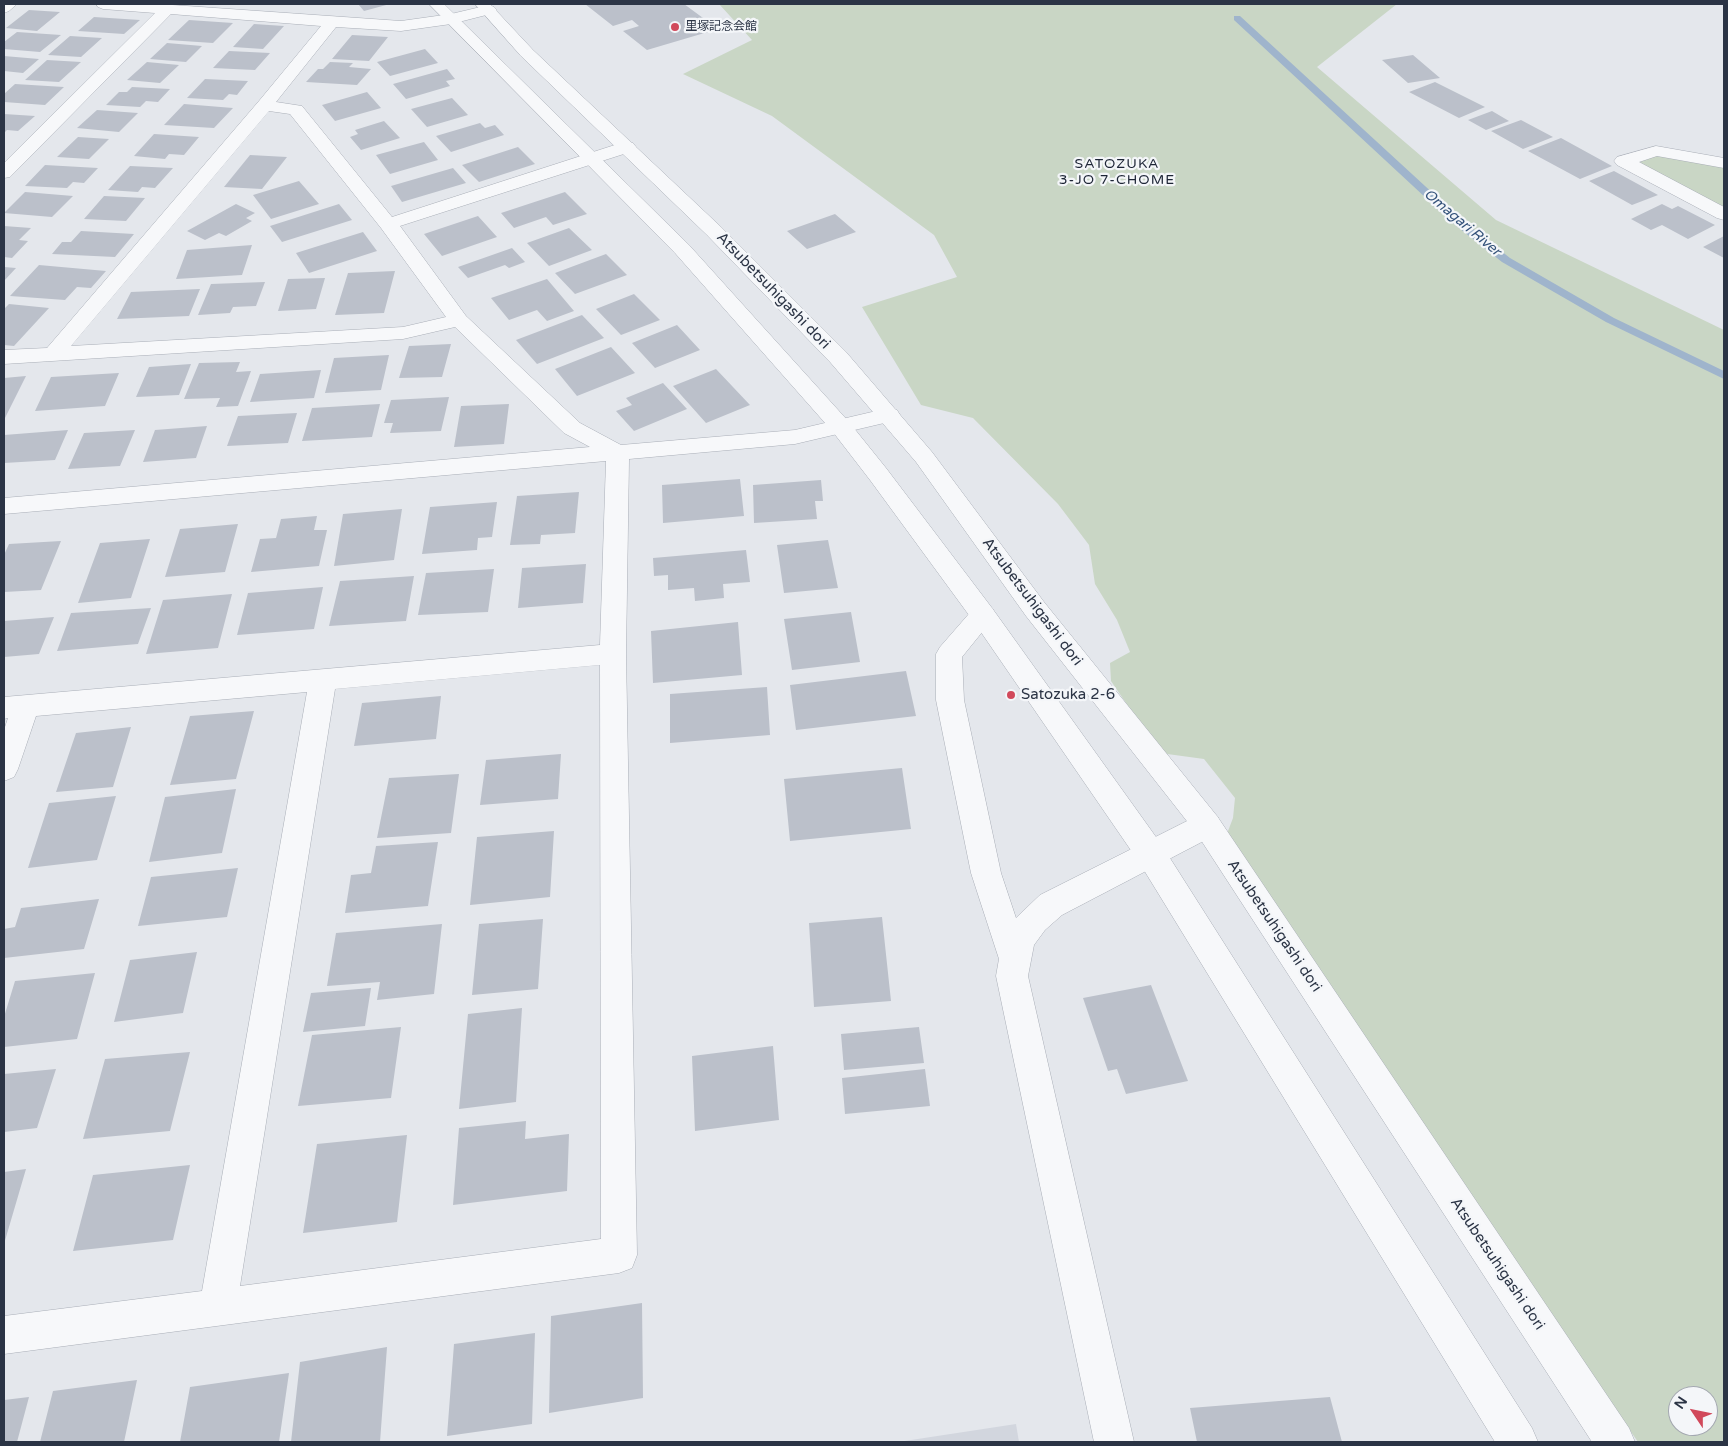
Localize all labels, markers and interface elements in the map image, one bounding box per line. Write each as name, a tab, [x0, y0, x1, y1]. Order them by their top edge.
place label: 里塚記念会館	[685, 20, 757, 34]
marker: 里塚記念会館	[669, 21, 681, 33]
district label: SATOZUKA 3-JO 7-CHOME	[1057, 156, 1177, 188]
water label: Omagari River	[1420, 186, 1504, 260]
street label: Atsubetsuhigashi dori	[712, 229, 834, 353]
street label: Atsubetsuhigashi dori	[978, 534, 1086, 670]
place label: Satozuka 2-6	[1021, 686, 1115, 704]
marker: Satozuka 2-6	[1005, 689, 1017, 701]
street label: Atsubetsuhigashi dori	[1223, 856, 1325, 996]
street label: Atsubetsuhigashi dori	[1446, 1194, 1548, 1334]
north arrow	[1668, 1386, 1718, 1436]
text: N	[1671, 1393, 1691, 1412]

